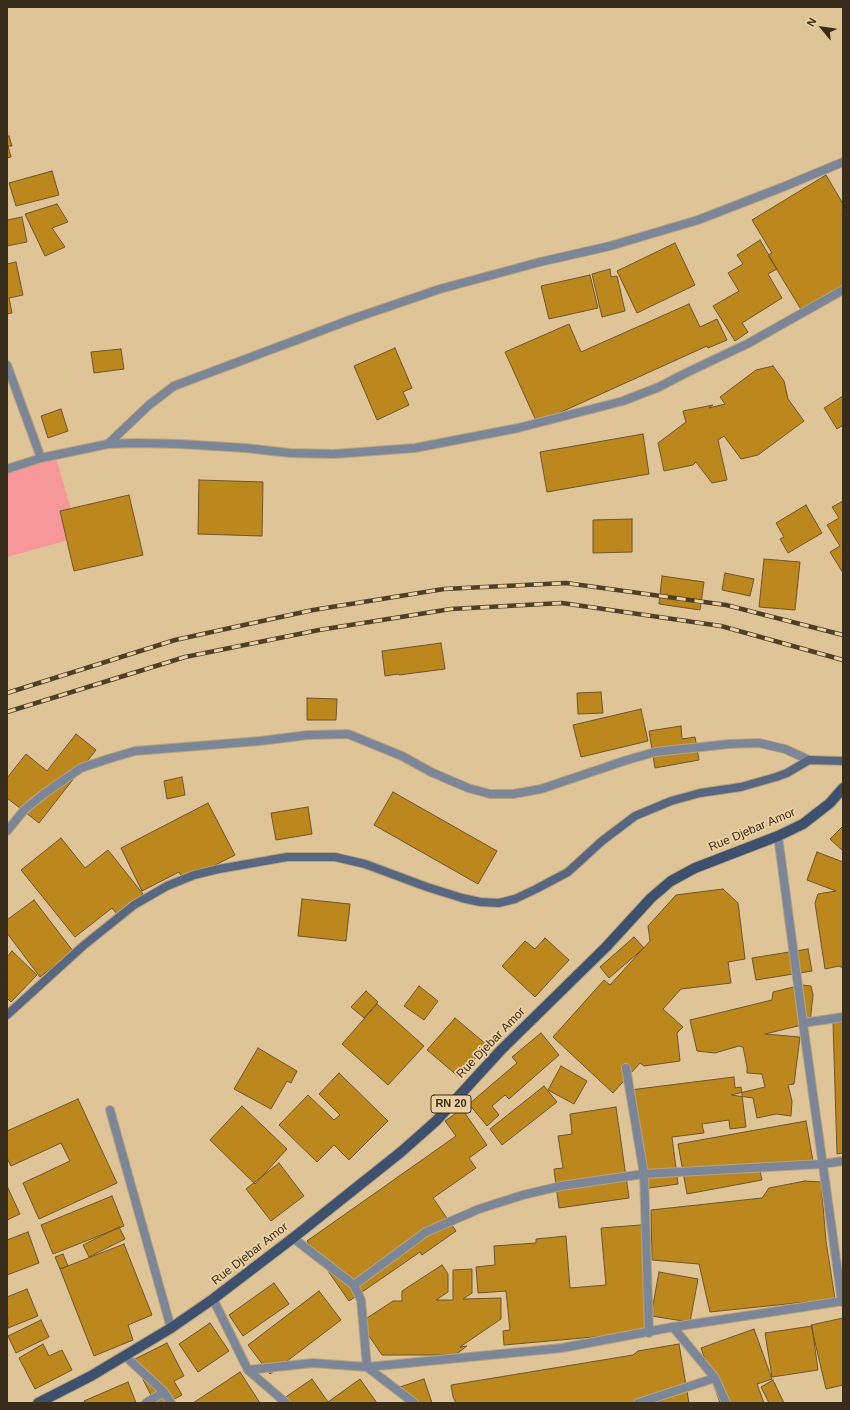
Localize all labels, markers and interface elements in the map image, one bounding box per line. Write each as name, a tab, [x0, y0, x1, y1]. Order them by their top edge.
north arrow	[802, 8, 842, 48]
text: N	[804, 16, 819, 29]
street label: Rue Djebar Amor	[707, 805, 797, 855]
street label: Rue Djebar Amor	[454, 1005, 528, 1081]
road number: RN 20	[431, 1095, 471, 1113]
street label: Rue Djebar Amor	[209, 1220, 291, 1288]

